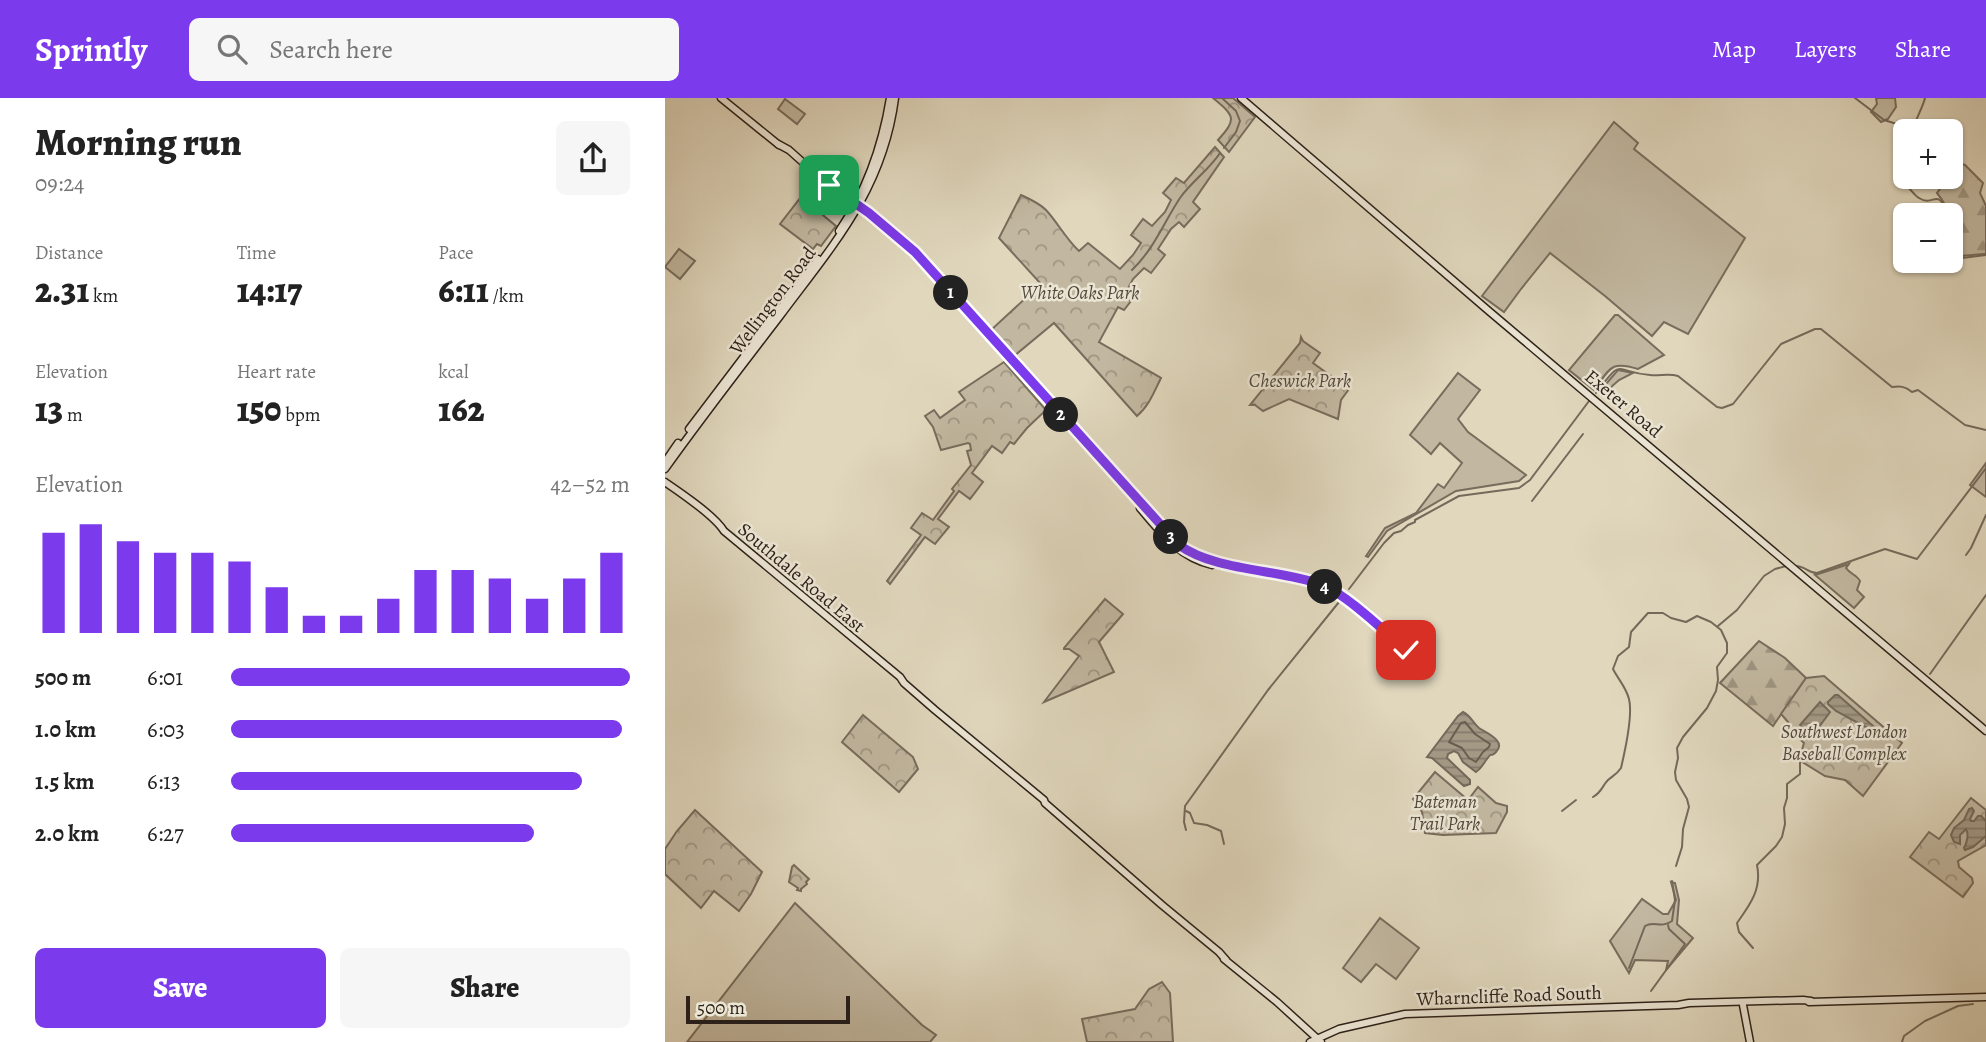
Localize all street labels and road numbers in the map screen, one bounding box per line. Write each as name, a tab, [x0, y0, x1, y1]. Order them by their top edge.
street label: Wellington Road	[723, 241, 822, 361]
street label: Exeter Road	[1579, 364, 1668, 444]
street label: Southdale Road East	[732, 517, 871, 639]
street label: Wharncliffe Road South	[1415, 980, 1602, 1012]

